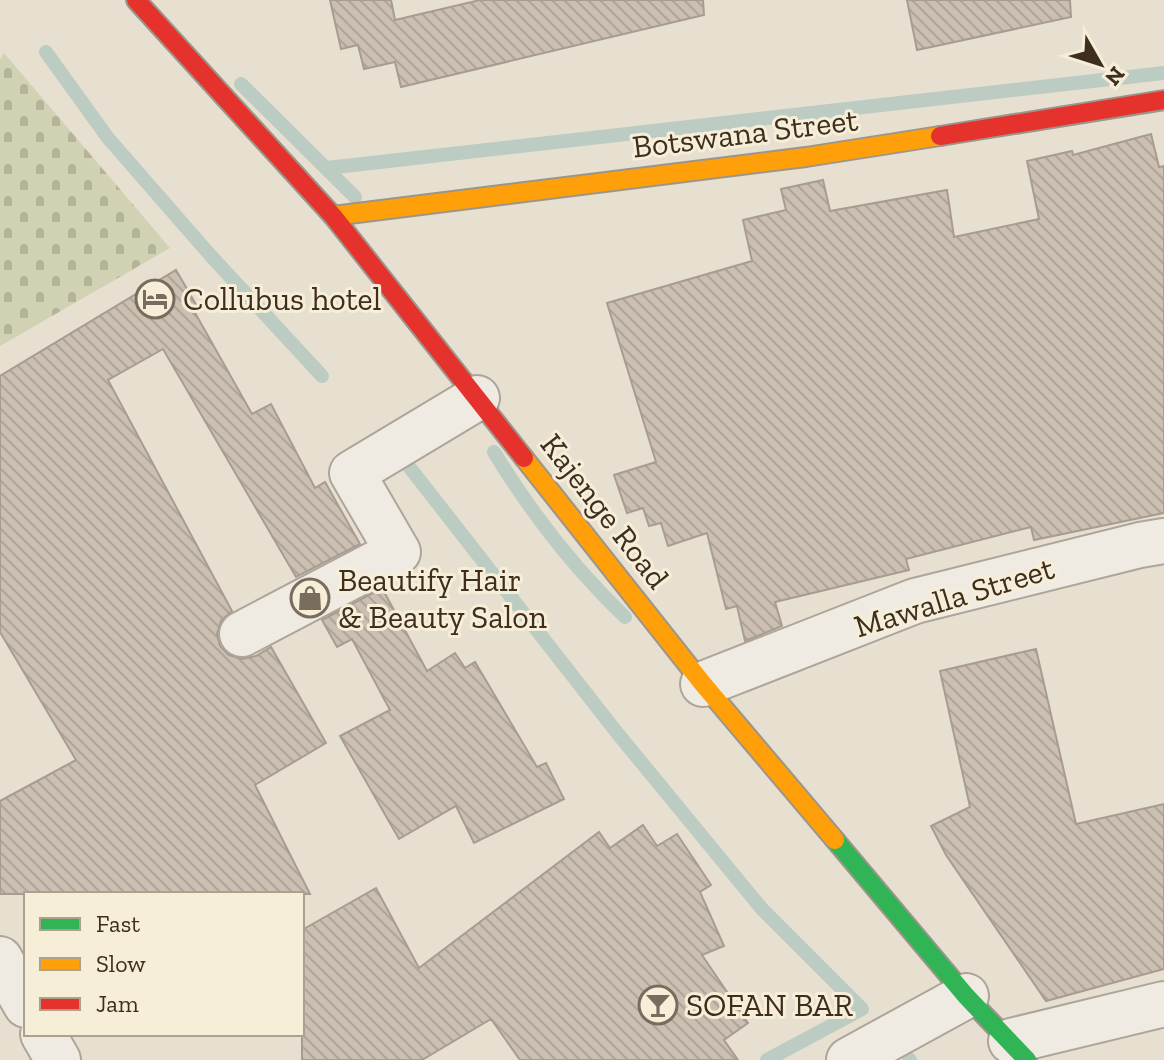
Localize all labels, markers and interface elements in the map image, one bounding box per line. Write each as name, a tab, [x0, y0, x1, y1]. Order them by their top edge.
north arrow	[1060, 24, 1140, 104]
text: N	[1099, 61, 1131, 91]
street label: Botswana Street	[630, 100, 860, 166]
hotel icon: Collubus hotel	[134, 278, 176, 320]
place label: Collubus hotel	[183, 280, 381, 318]
street label: Kajenge Road	[533, 426, 678, 596]
street label: Mawalla Street	[850, 549, 1059, 645]
place label: Beautify Hair & Beauty Salon	[338, 561, 548, 636]
shop icon: Beautify Hair & Beauty Salon	[289, 577, 331, 619]
legend	[24, 892, 304, 1036]
text: Fast	[96, 909, 140, 938]
text: Slow	[96, 949, 146, 978]
bar icon: SOFAN BAR	[637, 984, 679, 1026]
place label: SOFAN BAR	[686, 986, 853, 1024]
text: Jam	[96, 989, 139, 1018]

